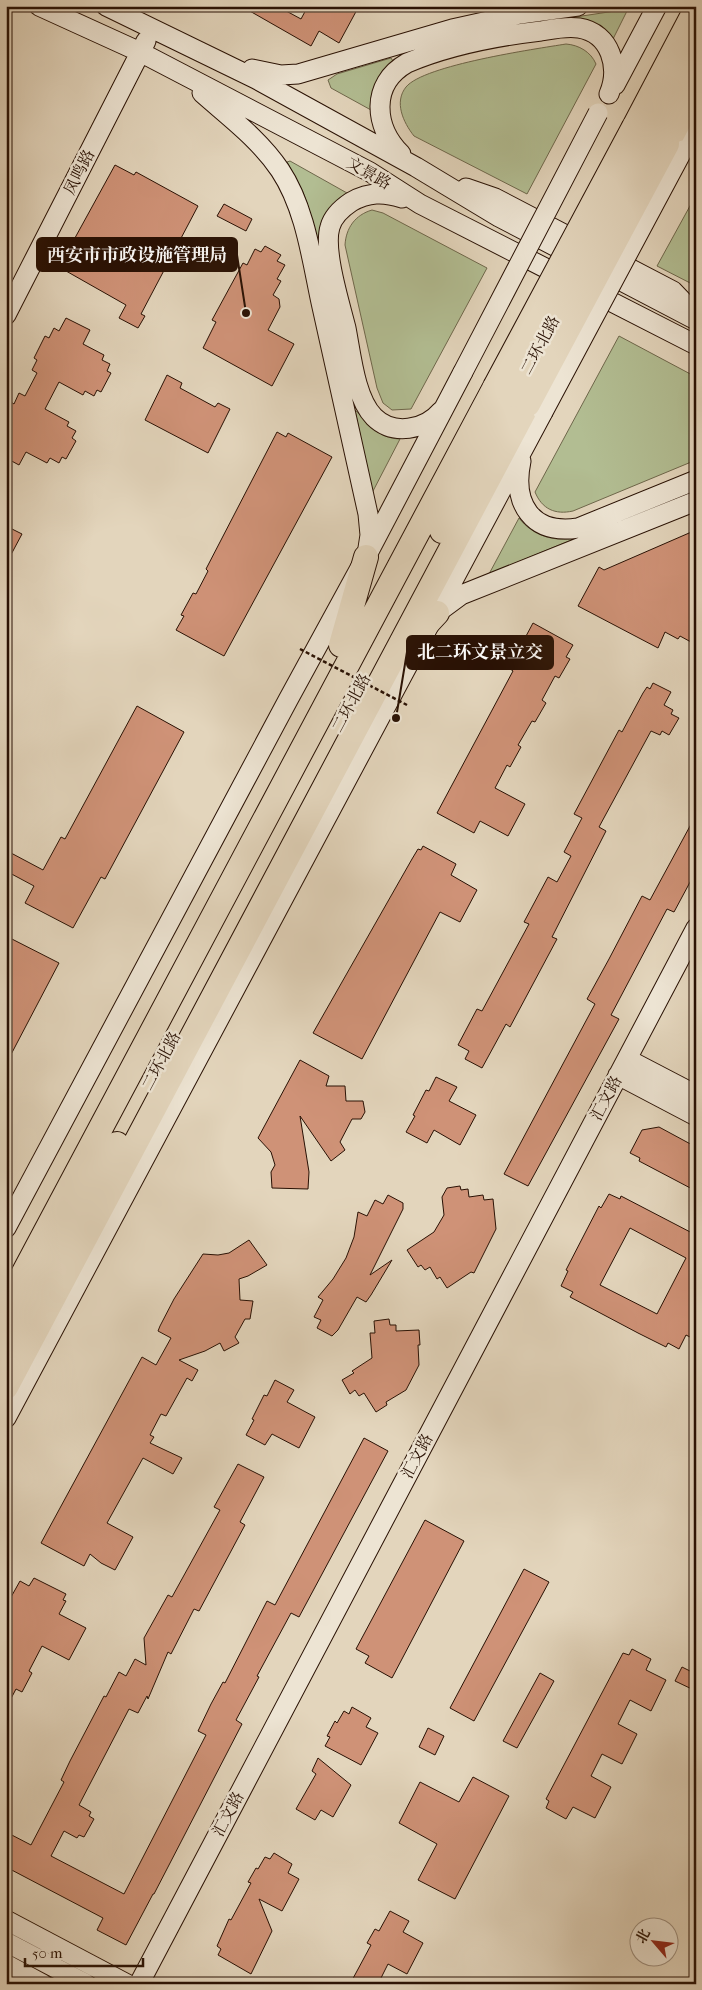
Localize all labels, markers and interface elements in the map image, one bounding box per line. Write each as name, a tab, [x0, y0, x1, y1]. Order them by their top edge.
street label: 凤鸣路	[60, 146, 98, 198]
street label: 文景路	[343, 153, 395, 193]
callout: 西安市市政设施管理局	[37, 238, 237, 271]
text: 西安市市政设施管理局	[47, 245, 227, 266]
street label: 二环北路	[517, 312, 563, 378]
callout: 北二环文景立交	[407, 636, 553, 669]
text: 北二环文景立交	[417, 642, 543, 663]
street label: 二环北路	[328, 670, 374, 736]
street label: 二环北路	[138, 1028, 184, 1094]
street label: 汇文路	[586, 1072, 626, 1124]
street label: 汇文路	[397, 1430, 437, 1482]
street label: 汇文路	[208, 1788, 248, 1840]
north arrow	[630, 1918, 680, 1968]
text: 北	[632, 1926, 654, 1946]
scale bar	[25, 1935, 142, 1967]
text: 50 m	[32, 1944, 63, 1962]

